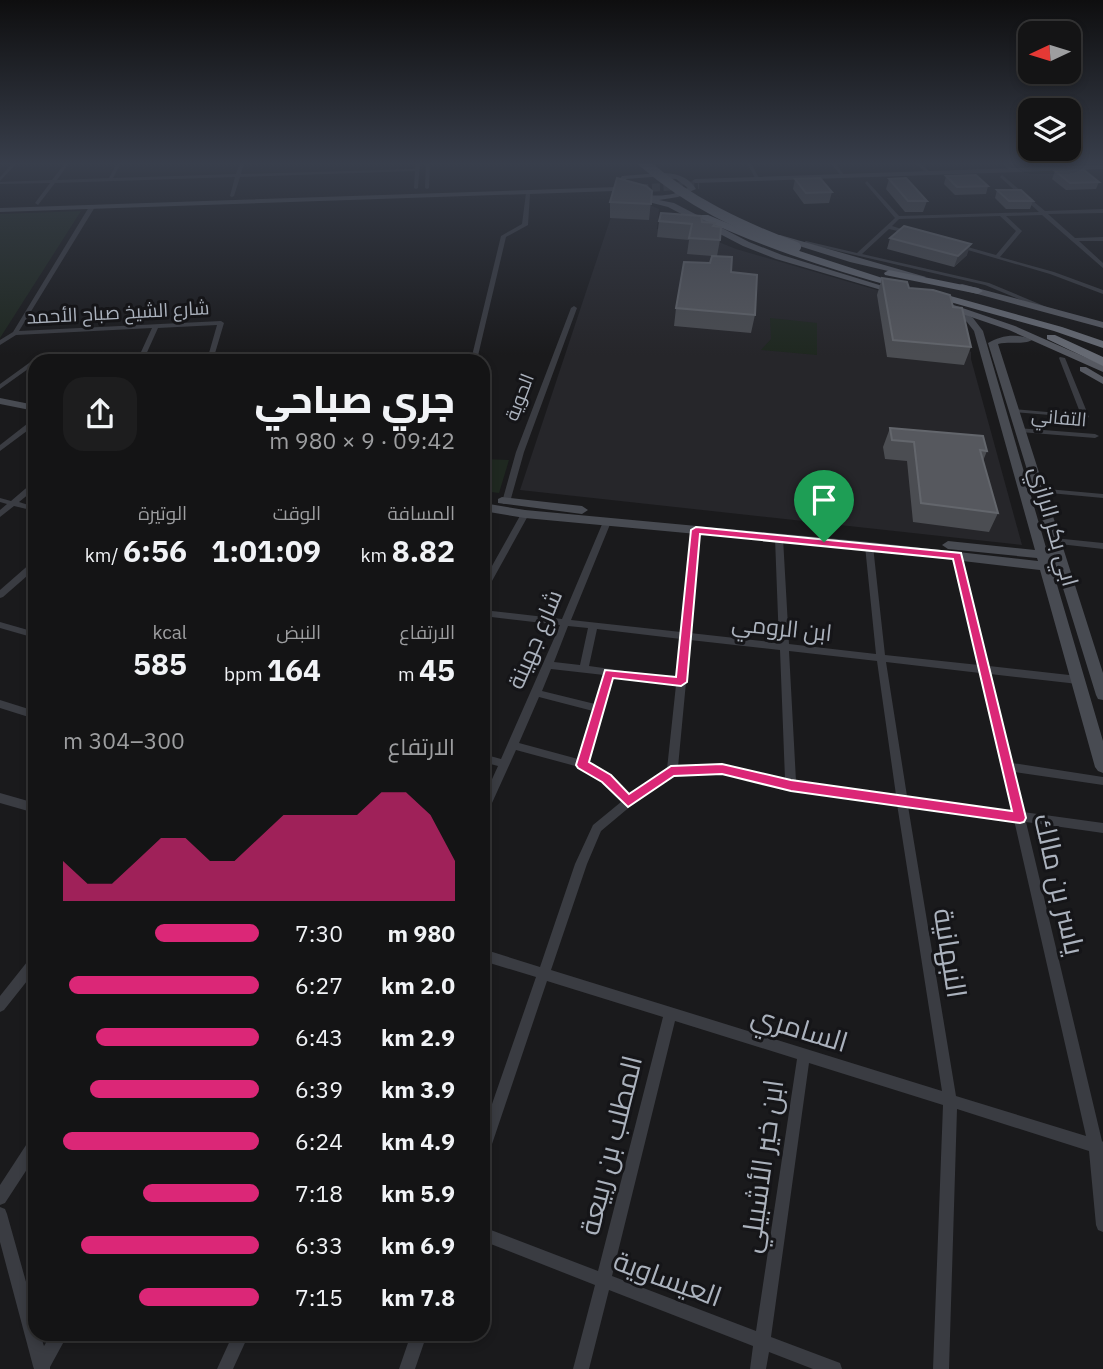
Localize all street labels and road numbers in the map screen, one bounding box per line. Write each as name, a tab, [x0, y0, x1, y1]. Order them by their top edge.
street label: شارع الشيخ صباح الأحمد	[26, 295, 210, 331]
street label: الحوية	[499, 370, 539, 424]
street label: التفاني	[1030, 403, 1088, 434]
street label: ابي بكر الرازي	[1020, 462, 1087, 591]
street label: شارع جهينة	[500, 585, 570, 694]
street label: ابن الرومي	[730, 607, 834, 651]
street label: ياسر بن مالك	[1026, 810, 1094, 959]
street label: النبهانية	[926, 905, 976, 1001]
street label: السامري	[746, 996, 853, 1064]
street label: المطلب بن ربيعة	[570, 1051, 650, 1239]
street label: ابن خير الأشبيلي	[731, 1077, 795, 1256]
street label: العيساوية	[609, 1241, 727, 1315]

